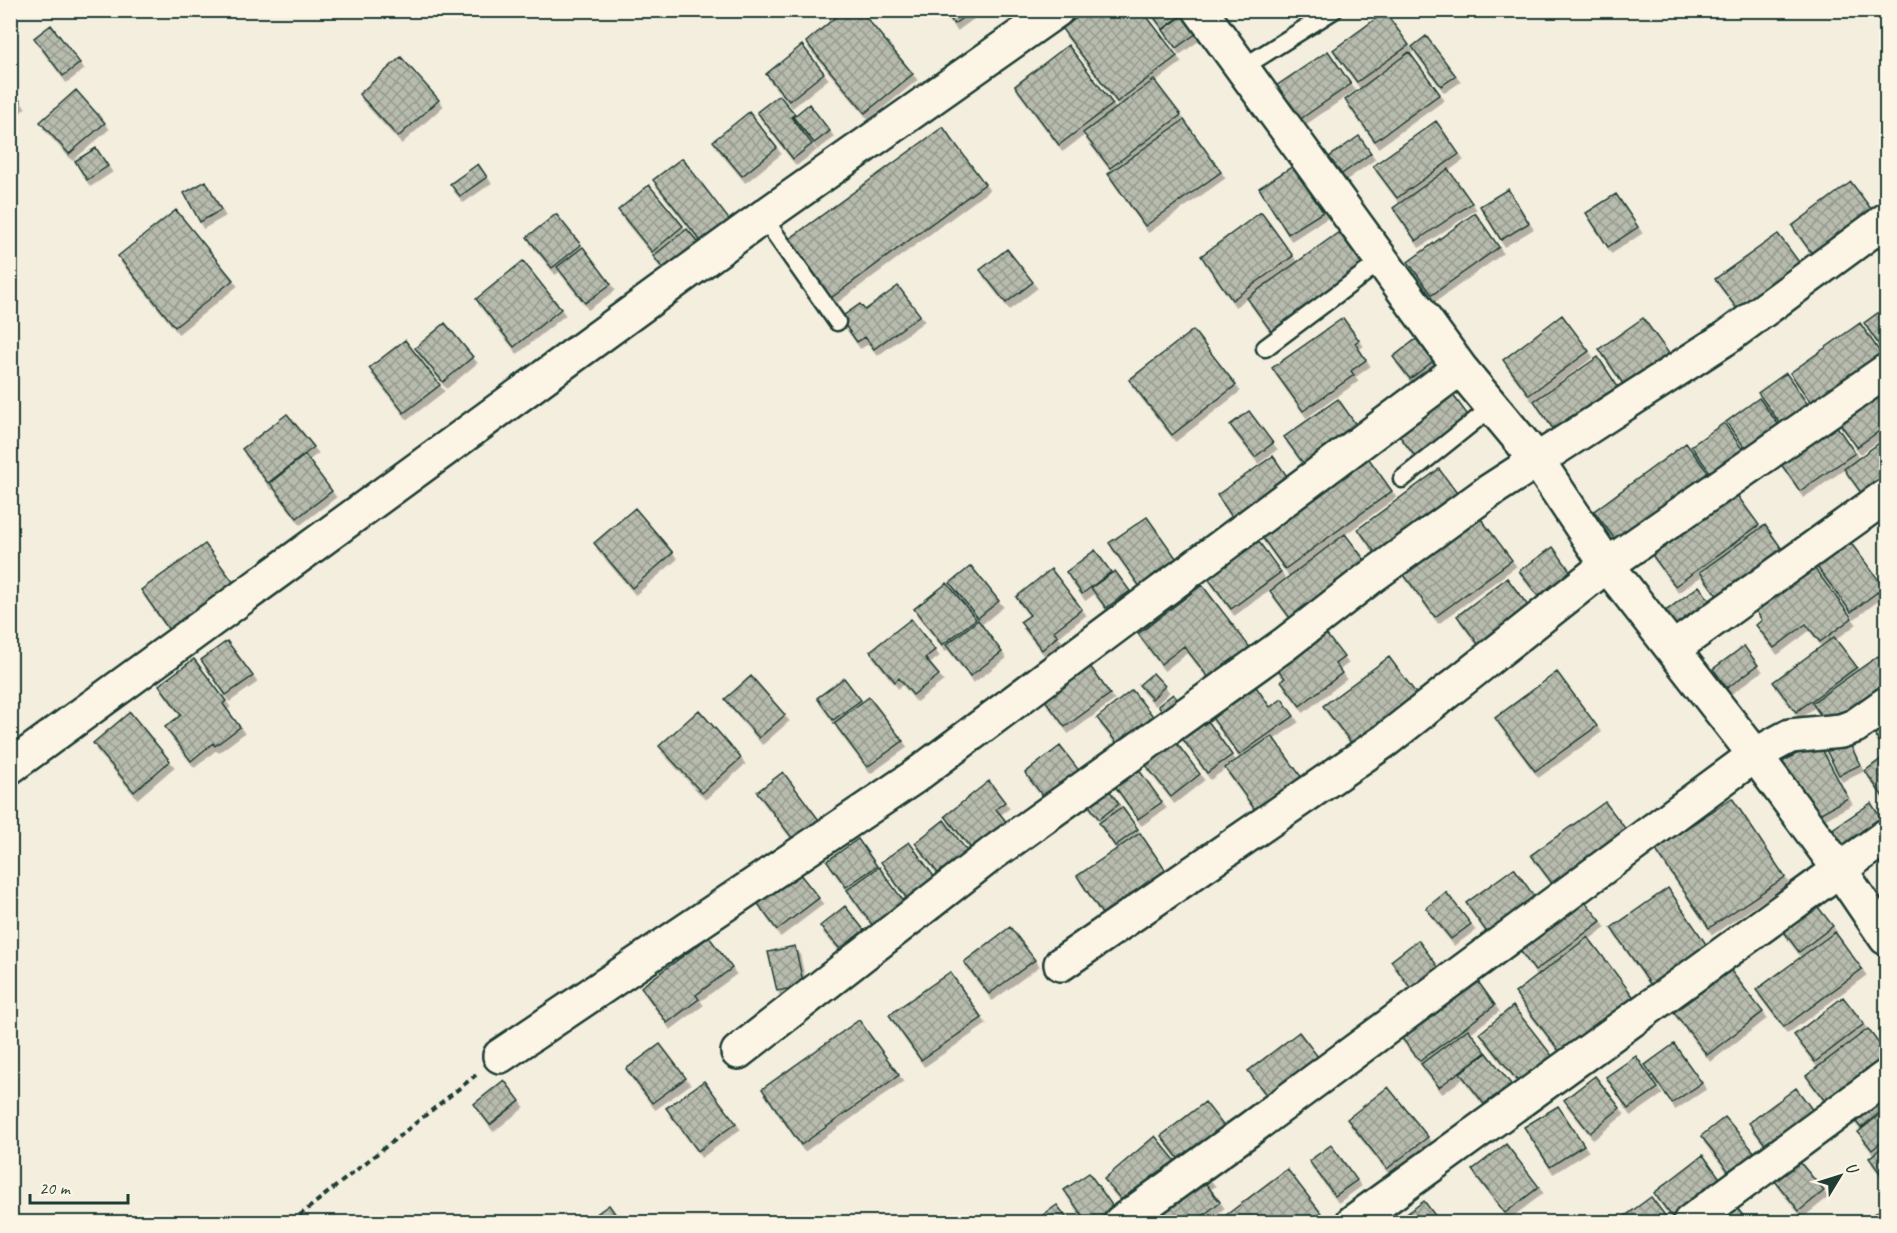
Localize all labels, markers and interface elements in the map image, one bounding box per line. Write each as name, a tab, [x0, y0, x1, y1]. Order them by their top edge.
north arrow	[1810, 1146, 1870, 1206]
text: U	[1841, 1158, 1863, 1179]
scale bar	[30, 1167, 128, 1205]
text: 20 m	[39, 1177, 72, 1199]

